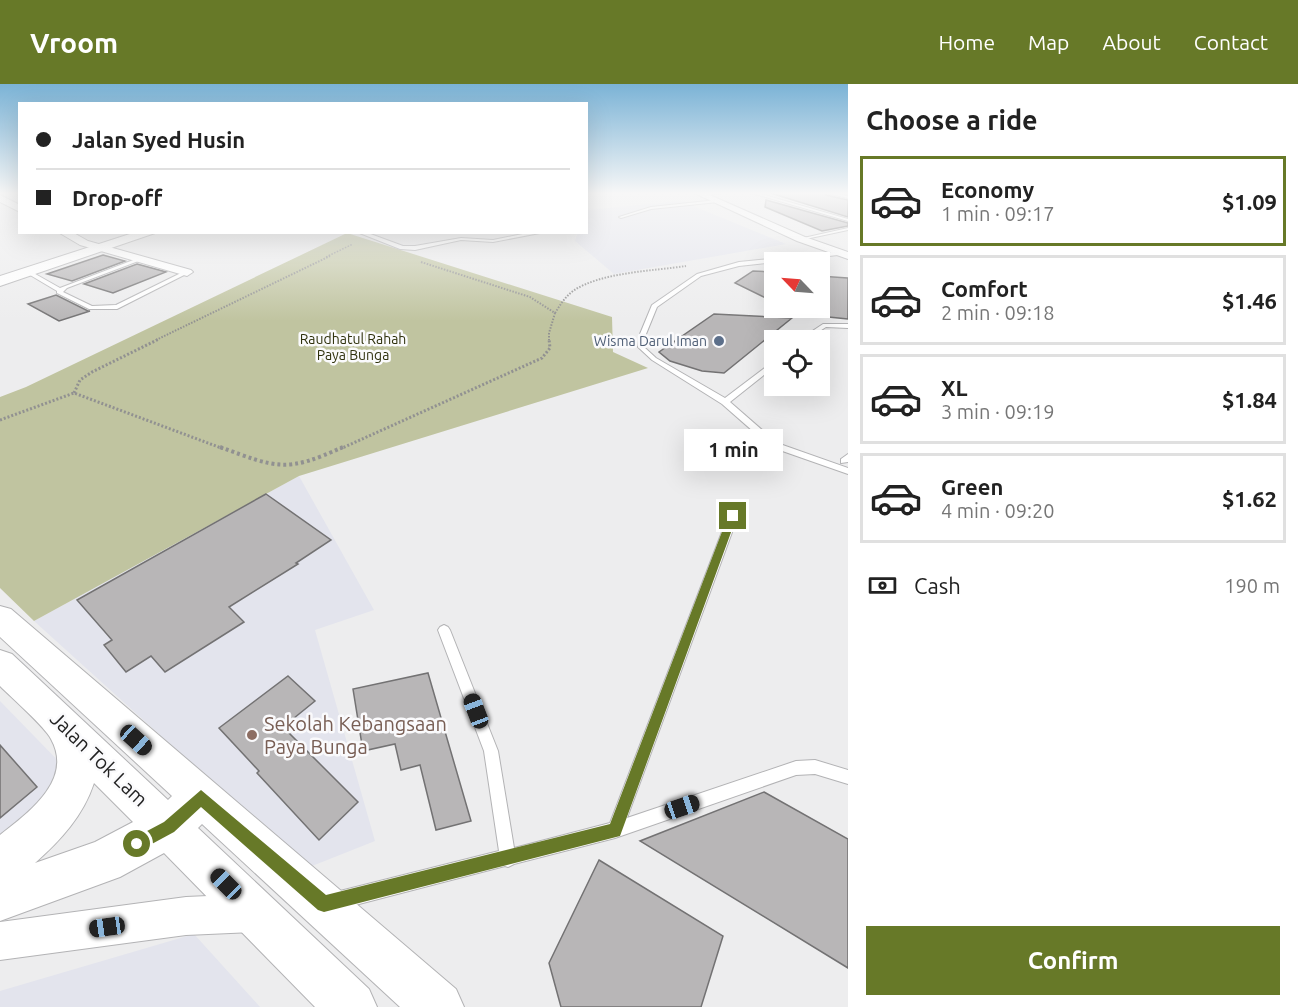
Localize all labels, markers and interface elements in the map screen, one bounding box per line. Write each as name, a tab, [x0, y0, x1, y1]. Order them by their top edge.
text: Vroom	[30, 27, 118, 58]
text: Home	[938, 30, 995, 54]
text: Map	[1028, 30, 1069, 54]
text: About	[1102, 30, 1161, 54]
text: Contact	[1194, 30, 1268, 54]
text: Choose a ride	[866, 105, 1038, 135]
text: Jalan Syed Husin	[72, 127, 245, 152]
icon: car	[869, 174, 923, 228]
text: Economy	[941, 177, 1034, 202]
text: Drop-off	[72, 185, 162, 210]
text: $1.09	[1222, 189, 1277, 214]
text: 1 min · 09:17	[941, 202, 1055, 225]
north arrow	[764, 252, 830, 318]
map controls	[764, 252, 830, 396]
icon: car	[869, 273, 923, 327]
text: Comfort	[941, 276, 1028, 301]
text: $1.46	[1222, 288, 1277, 313]
text: 2 min · 09:18	[941, 301, 1055, 324]
button: locate	[764, 330, 830, 396]
park label: Raudhatul Rahah Paya Bunga	[300, 331, 406, 363]
place label: Wisma Darul Iman	[594, 333, 707, 349]
marker: Wisma Darul Iman	[712, 334, 726, 348]
icon: car	[869, 372, 923, 426]
text: XL	[941, 375, 968, 400]
text: $1.84	[1222, 387, 1277, 412]
text: 3 min · 09:19	[941, 400, 1055, 423]
callout: 1 min	[684, 429, 783, 471]
text: 1 min	[708, 438, 759, 461]
icon: car	[869, 471, 923, 525]
text: Green	[941, 474, 1003, 499]
text: $1.62	[1222, 486, 1277, 511]
text: 4 min · 09:20	[941, 499, 1055, 522]
route end	[719, 502, 746, 529]
icon: cash	[866, 569, 899, 602]
text: Cash	[914, 573, 961, 598]
text: 190 m	[1224, 574, 1280, 597]
car	[461, 691, 491, 731]
street label: Jalan Tok Lam	[46, 707, 153, 811]
place label: Sekolah Kebangsaan Paya Bunga	[264, 712, 447, 758]
car	[117, 721, 155, 759]
marker: Sekolah Kebangsaan Paya Bunga	[245, 728, 259, 742]
car	[662, 793, 702, 821]
route start	[123, 830, 150, 857]
car	[207, 865, 245, 903]
car	[88, 916, 126, 938]
button: Confirm	[866, 926, 1280, 995]

